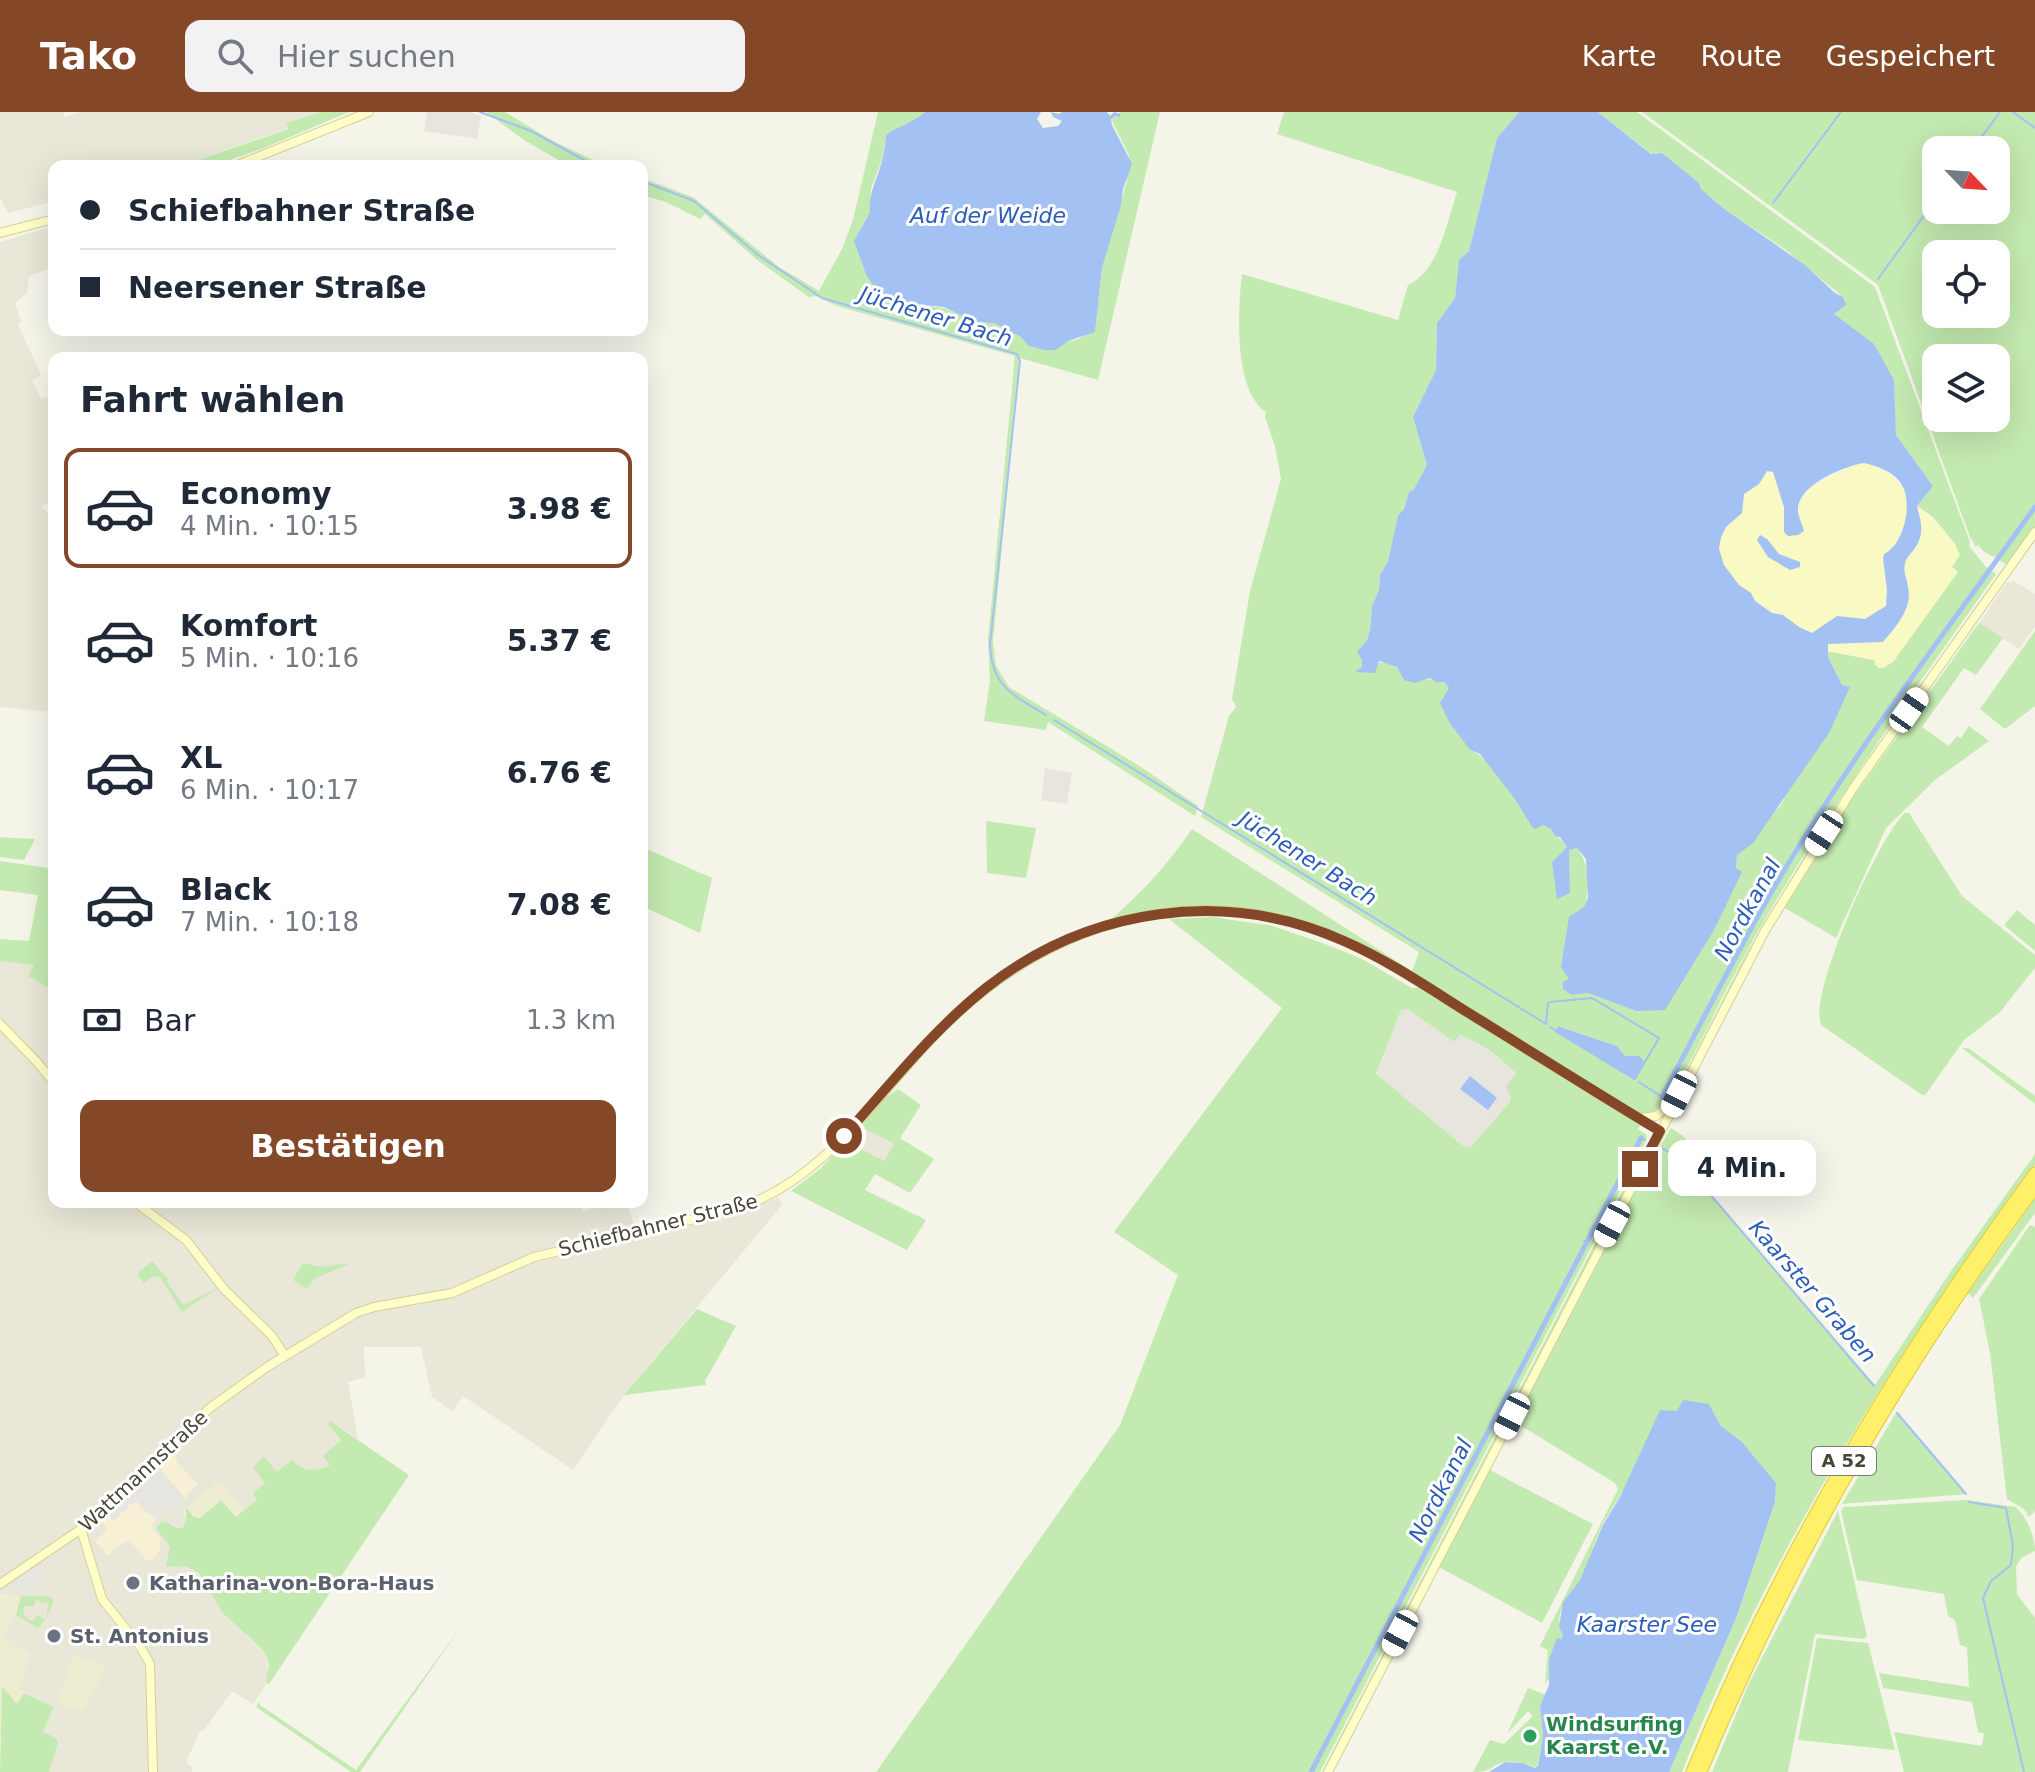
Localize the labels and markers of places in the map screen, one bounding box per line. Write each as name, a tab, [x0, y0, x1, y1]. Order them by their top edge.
place label: Katharina-von-Bora-Haus	[149, 1571, 434, 1595]
marker: Katharina-von-Bora-Haus	[124, 1574, 142, 1592]
place label: St. Antonius	[70, 1624, 209, 1648]
marker: St. Antonius	[45, 1627, 63, 1645]
place label: Windsurfing Kaarst e.V.	[1546, 1712, 1683, 1759]
marker: Windsurfing Kaarst e.V.	[1521, 1727, 1539, 1745]

